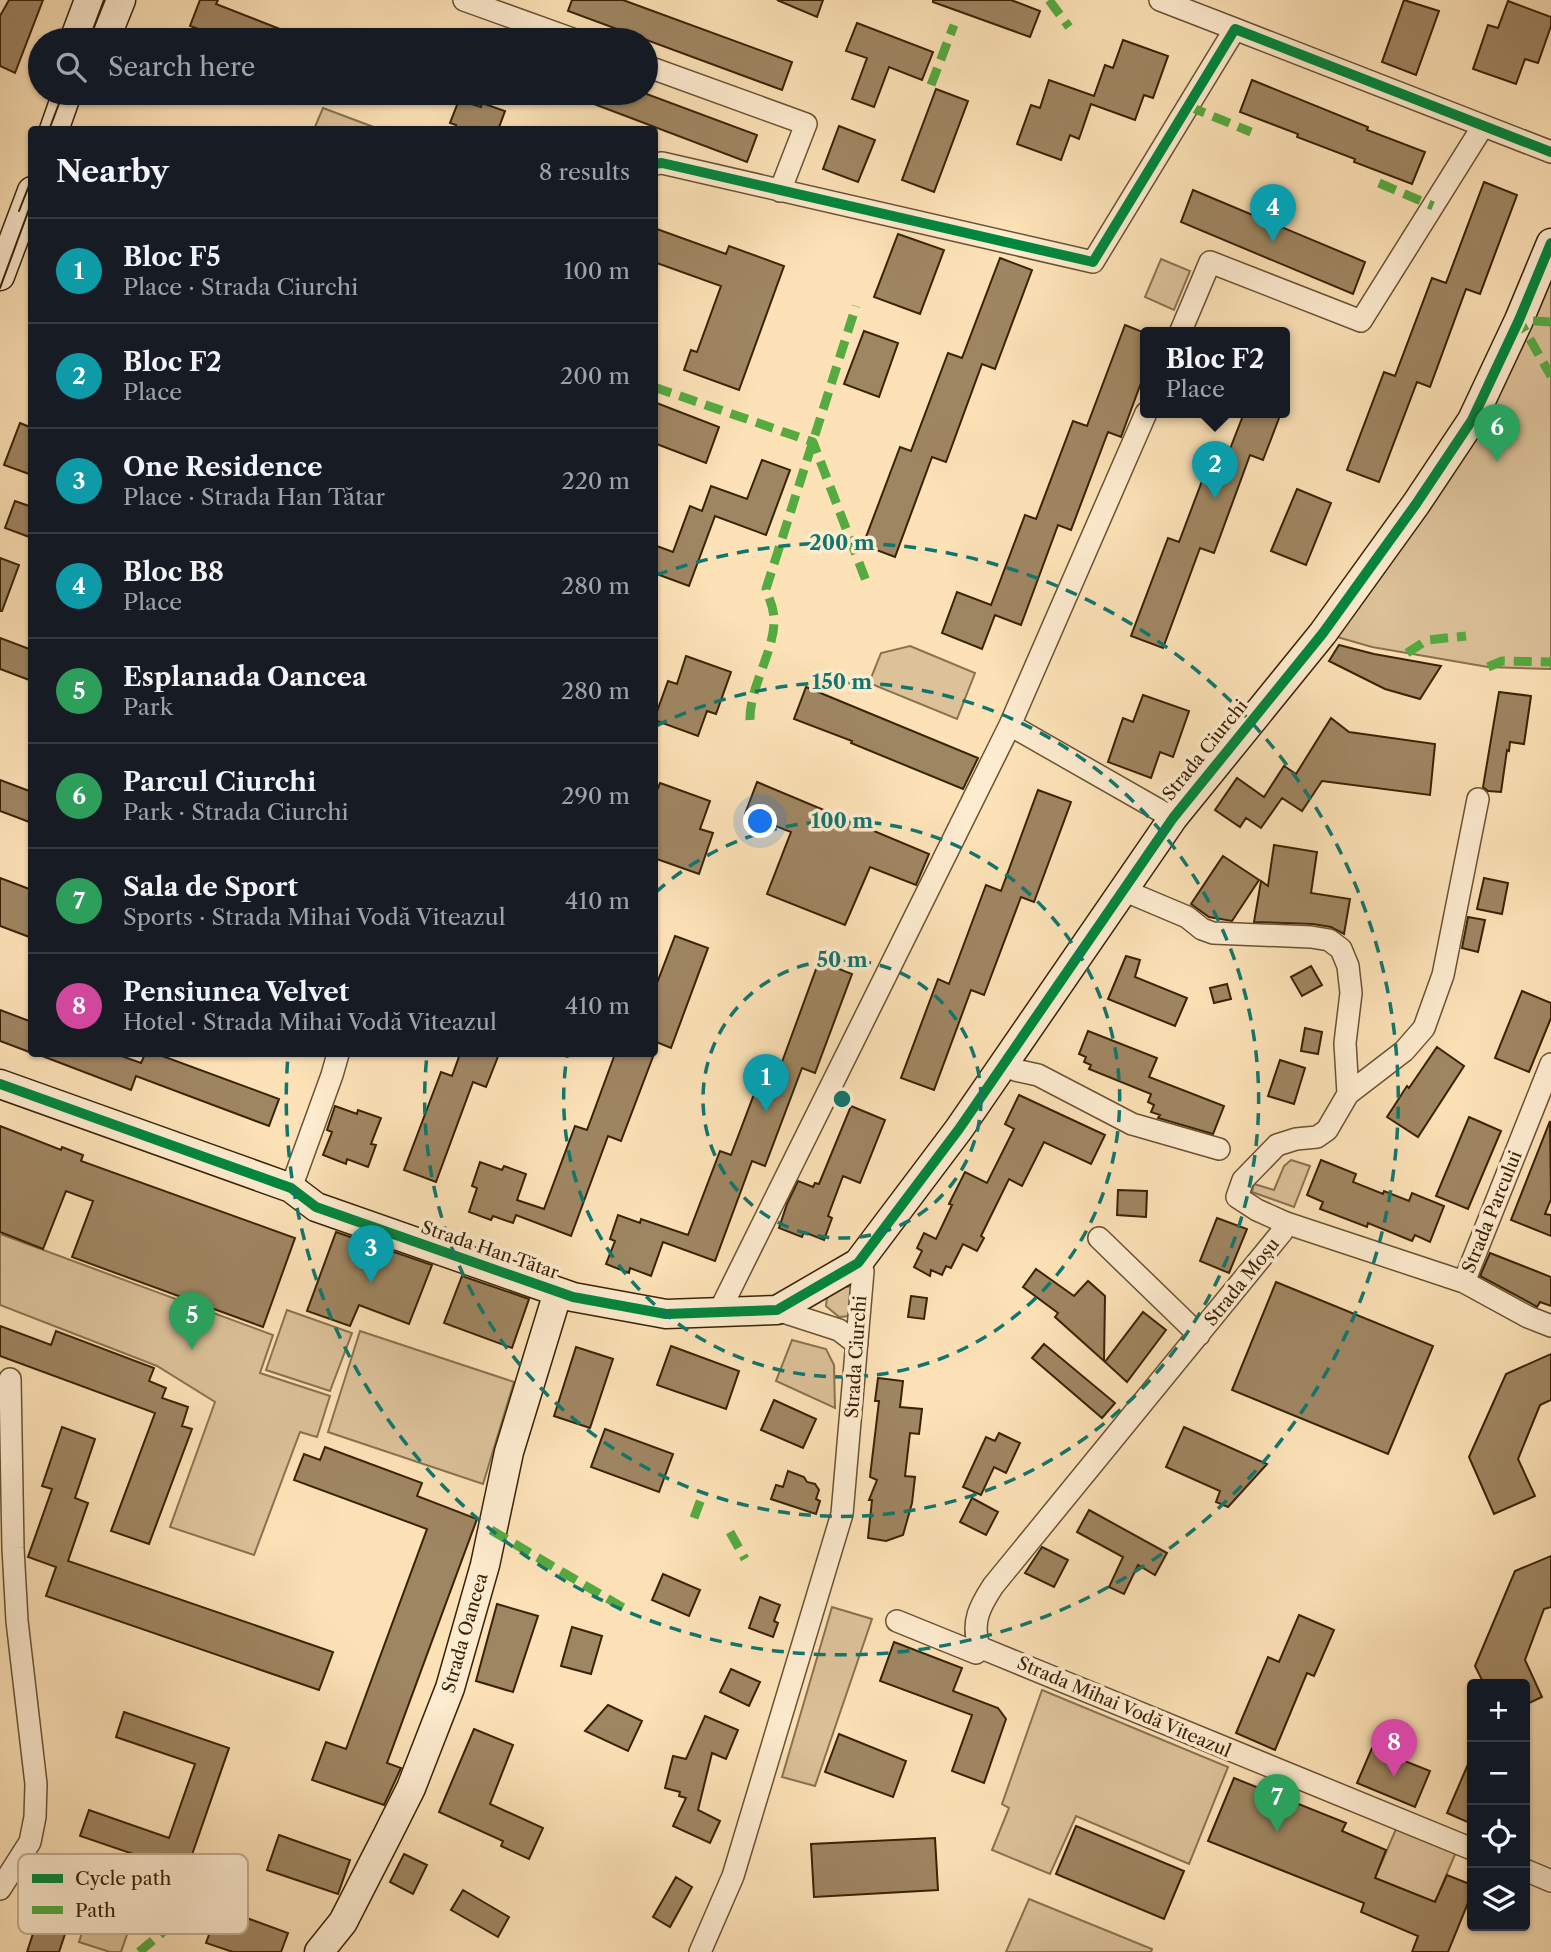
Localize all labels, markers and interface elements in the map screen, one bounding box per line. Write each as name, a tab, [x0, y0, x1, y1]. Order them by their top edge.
search box	[28, 28, 658, 105]
icon: search	[52, 48, 90, 86]
text: Search here	[108, 51, 255, 83]
text: Nearby	[56, 153, 169, 190]
text: 8 results	[539, 158, 630, 186]
pin: 4	[1250, 184, 1296, 242]
text: Bloc F5	[123, 241, 221, 273]
text: 1	[74, 257, 84, 285]
text: 100 m	[564, 257, 630, 285]
text: Place · Strada Ciurchi	[123, 273, 358, 301]
popup	[1140, 327, 1290, 418]
text: Bloc F2	[1166, 343, 1264, 375]
text: Bloc F2	[123, 346, 222, 378]
text: 2	[72, 362, 86, 390]
text: 200 m	[560, 362, 630, 390]
text: Place	[1166, 375, 1225, 403]
text: Place	[123, 378, 182, 406]
pin: 6	[1474, 404, 1520, 462]
pin: 2	[1192, 441, 1238, 499]
text: One Residence	[123, 451, 323, 483]
text: 3	[73, 467, 86, 495]
text: 220 m	[561, 467, 630, 495]
text: Place · Strada Han Tătar	[123, 483, 385, 511]
text: 200 m	[809, 530, 875, 555]
text: Bloc B8	[123, 556, 224, 588]
text: 4	[72, 572, 86, 600]
text: 280 m	[561, 572, 630, 600]
text: Place	[123, 588, 182, 616]
text: Esplanada Oancea	[123, 661, 367, 693]
text: 150 m	[812, 669, 872, 694]
text: 5	[73, 677, 85, 705]
text: 280 m	[561, 677, 630, 705]
text: Park	[123, 693, 173, 721]
street label: Strada Ciurchi	[1158, 695, 1253, 805]
text: Parcul Ciurchi	[123, 766, 316, 798]
text: 6	[72, 782, 86, 810]
text: 290 m	[561, 782, 630, 810]
text: Park · Strada Ciurchi	[123, 798, 349, 826]
your location	[743, 804, 777, 838]
text: 100 m	[811, 808, 873, 833]
text: Sala de Sport	[123, 871, 298, 903]
text: 7	[73, 887, 85, 915]
text: 410 m	[565, 887, 630, 915]
text: Sports · Strada Mihai Vodă Viteazul	[123, 903, 506, 931]
text: 50 m	[816, 947, 868, 972]
text: Pensiunea Velvet	[123, 976, 349, 1008]
text: 8	[72, 992, 86, 1020]
text: 410 m	[565, 992, 630, 1020]
text: Hotel · Strada Mihai Vodă Viteazul	[123, 1008, 497, 1036]
pin: 1	[743, 1054, 789, 1112]
centre of rings	[830, 1087, 854, 1111]
street label: Strada Parcului	[1457, 1147, 1527, 1276]
street label: Strada Han Tătar	[418, 1216, 562, 1284]
pin: 3	[348, 1225, 394, 1283]
street label: Strada Moșu	[1200, 1234, 1284, 1330]
pin: 5	[169, 1292, 215, 1350]
street label: Strada Ciurchi	[841, 1294, 871, 1419]
street label: Strada Oancea	[437, 1570, 493, 1696]
street label: Strada Mihai Vodă Viteazul	[1014, 1652, 1234, 1762]
map controls	[1467, 1679, 1530, 1931]
button: +	[1467, 1679, 1530, 1742]
pin: 8	[1371, 1719, 1417, 1777]
button: −	[1467, 1742, 1530, 1805]
pin: 7	[1254, 1774, 1300, 1832]
button: locate	[1467, 1805, 1530, 1868]
legend	[18, 1854, 248, 1934]
text: Cycle path	[75, 1867, 171, 1890]
button: layers	[1467, 1868, 1530, 1931]
text: Path	[75, 1899, 116, 1922]

